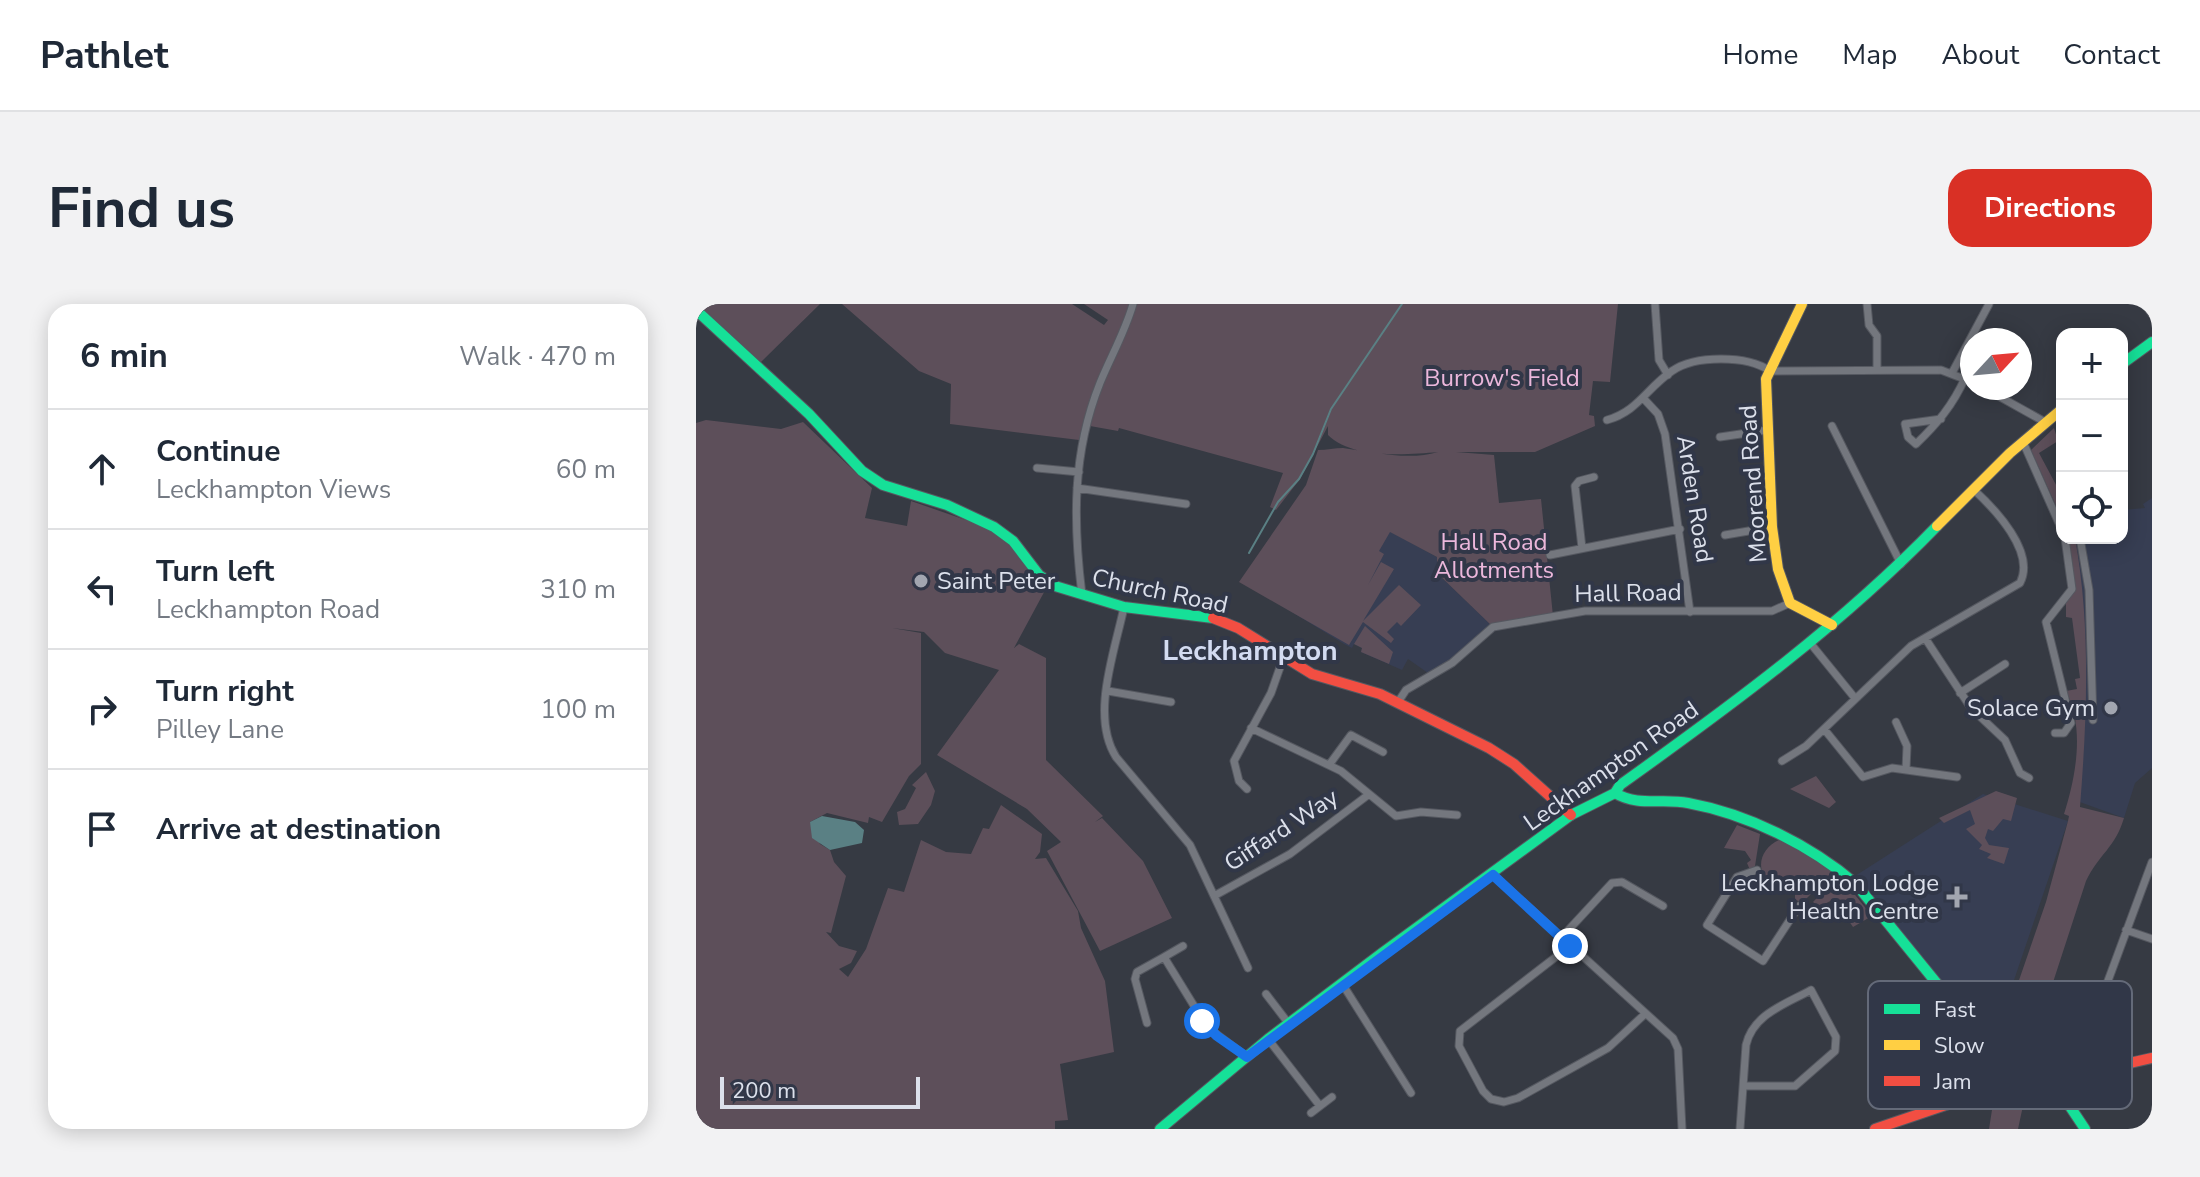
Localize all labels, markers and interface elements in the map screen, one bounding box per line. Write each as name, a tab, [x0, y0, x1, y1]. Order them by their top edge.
text: Pathlet	[40, 30, 169, 81]
text: Home	[1723, 36, 1798, 74]
text: Map	[1842, 36, 1897, 74]
text: About	[1941, 36, 2019, 74]
text: Contact	[2063, 36, 2160, 74]
button: Directions	[1948, 169, 2152, 247]
text: Find us	[48, 170, 235, 247]
north arrow	[1960, 328, 2032, 400]
map controls	[2056, 328, 2128, 544]
button: +	[2056, 328, 2128, 400]
text: 6 min	[80, 333, 168, 379]
text: Walk · 470 m	[459, 339, 616, 374]
park label: Burrow's Field	[1424, 362, 1580, 394]
button: −	[2056, 400, 2128, 472]
street label: Moorend Road	[1732, 404, 1774, 564]
text: Continue	[156, 431, 281, 472]
street label: Arden Road	[1669, 433, 1721, 565]
icon: ahead	[80, 447, 124, 491]
text: 60 m	[556, 452, 616, 487]
text: Leckhampton Views	[156, 472, 391, 507]
button: locate	[2056, 472, 2128, 544]
park label: Hall Road Allotments	[1434, 526, 1554, 586]
text: Turn left	[156, 551, 274, 592]
street label: Church Road	[1089, 561, 1231, 621]
place label: Saint Peter	[937, 565, 1056, 597]
icon: left	[80, 567, 124, 611]
text: 310 m	[540, 572, 616, 607]
marker: Saint Peter	[912, 572, 930, 590]
street label: Hall Road	[1574, 576, 1682, 610]
text: Leckhampton Road	[156, 592, 380, 627]
district label: Leckhampton	[1162, 632, 1338, 670]
text: Turn right	[156, 671, 294, 712]
icon: right	[80, 687, 124, 731]
text: 100 m	[540, 692, 616, 727]
place label: Solace Gym	[1967, 692, 2095, 724]
street label: Leckhampton Road	[1517, 694, 1705, 838]
marker: Solace Gym	[2102, 699, 2120, 717]
text: Pilley Lane	[156, 712, 284, 747]
street label: Giffard Way	[1218, 781, 1345, 879]
icon: arrive	[80, 807, 124, 851]
text: Arrive at destination	[156, 809, 441, 850]
place label: Leckhampton Lodge Health Centre	[1721, 867, 1939, 927]
marker: Leckhampton Lodge Health Centre	[1946, 886, 1968, 908]
route end	[1552, 928, 1588, 964]
legend	[1868, 981, 2132, 1109]
text: Fast	[1934, 995, 1976, 1025]
route start	[1184, 1003, 1220, 1039]
text: Slow	[1934, 1031, 1985, 1061]
text: Jam	[1933, 1067, 1972, 1097]
scale bar	[720, 1073, 920, 1109]
text: 200 m	[732, 1076, 796, 1106]

